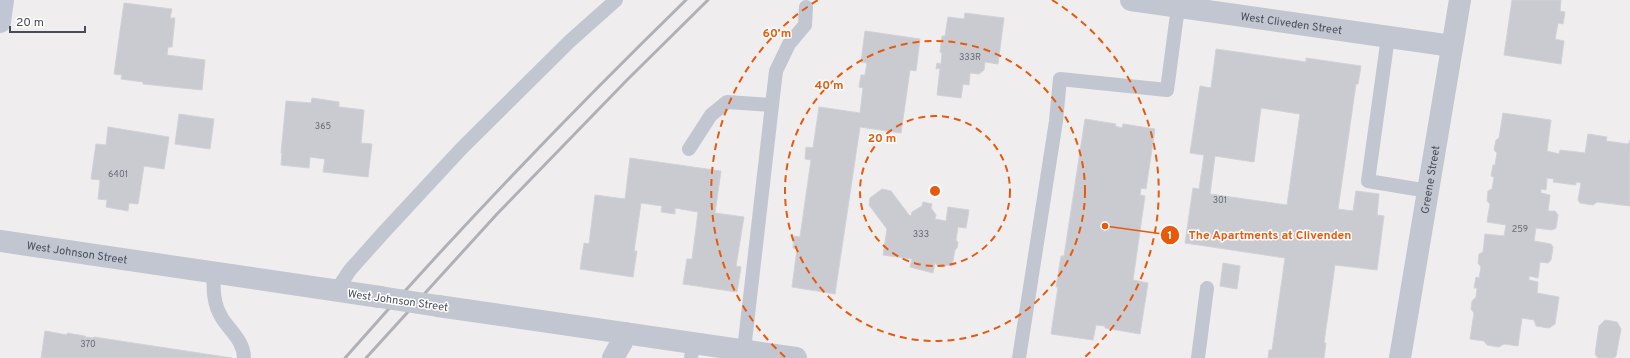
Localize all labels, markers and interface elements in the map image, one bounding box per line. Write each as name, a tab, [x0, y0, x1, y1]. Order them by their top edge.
scale bar	[10, 8, 85, 34]
street label: West Cliveden Street	[1239, 10, 1343, 38]
text: 20 m	[16, 15, 44, 31]
text: 60 m	[763, 26, 791, 42]
house number: 333R	[959, 52, 981, 63]
text: 40 m	[814, 78, 844, 94]
house number: 365	[315, 121, 331, 132]
text: 20 m	[868, 131, 896, 147]
street label: Greene Street	[1418, 144, 1444, 215]
house number: 6401	[108, 169, 128, 180]
centre of rings	[928, 184, 942, 198]
house number: 301	[1213, 195, 1227, 206]
callout: The Apartments at Clivenden	[1160, 223, 1360, 247]
house number: 259	[1512, 224, 1528, 235]
text: 1	[1168, 228, 1172, 244]
text: The Apartments at Clivenden	[1189, 228, 1351, 244]
house number: 333	[913, 229, 929, 240]
street label: West Johnson Street	[26, 239, 128, 268]
street label: West Johnson Street	[347, 287, 449, 315]
house number: 370	[80, 339, 96, 350]

